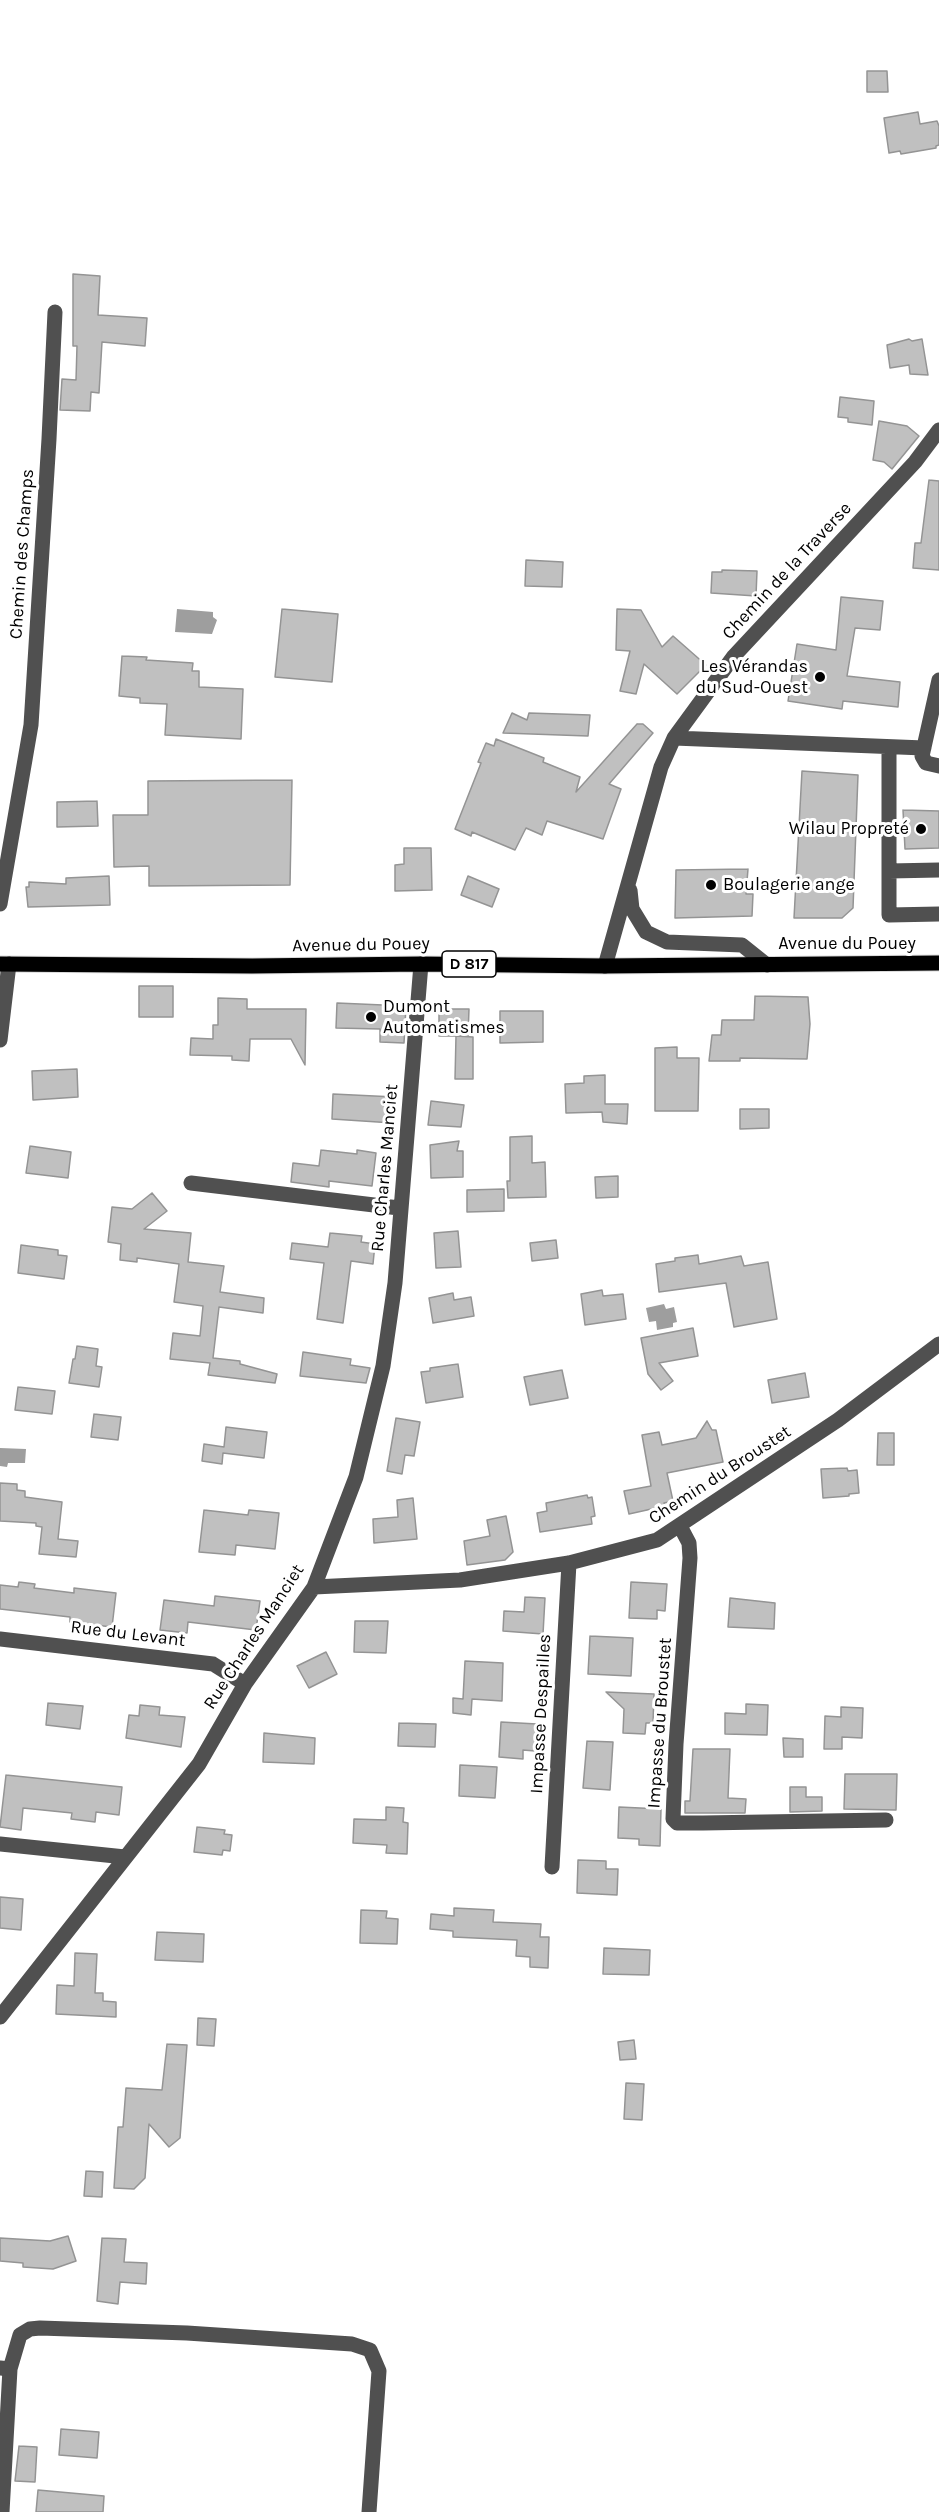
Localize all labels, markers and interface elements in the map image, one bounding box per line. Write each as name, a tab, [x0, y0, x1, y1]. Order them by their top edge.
street label: Chemin des Champs	[5, 468, 39, 640]
street label: Chemin de la Traverse	[718, 498, 856, 644]
place label: Les Vérandas du Sud-Ouest	[695, 656, 808, 698]
marker: Les Vérandas du Sud-Ouest	[813, 670, 827, 684]
place label: Wilau Propreté	[789, 818, 909, 840]
marker: Wilau Propreté	[914, 822, 928, 836]
place label: Boulagerie ange	[723, 874, 855, 896]
marker: Boulagerie ange	[704, 878, 718, 892]
street label: Avenue du Pouey	[292, 933, 430, 957]
street label: Avenue du Pouey	[778, 933, 916, 955]
road number: D 817	[442, 951, 496, 977]
place label: Dumont Automatismes	[383, 996, 505, 1038]
marker: Dumont Automatismes	[364, 1010, 378, 1024]
street label: Rue Charles Manciet	[367, 1083, 403, 1253]
street label: Chemin du Broustet	[645, 1421, 795, 1529]
street label: Rue Charles Manciet	[199, 1560, 309, 1714]
street label: Rue du Levant	[69, 1616, 187, 1652]
street label: Impasse Despailles	[526, 1634, 556, 1794]
street label: Impasse du Broustet	[643, 1637, 677, 1809]

